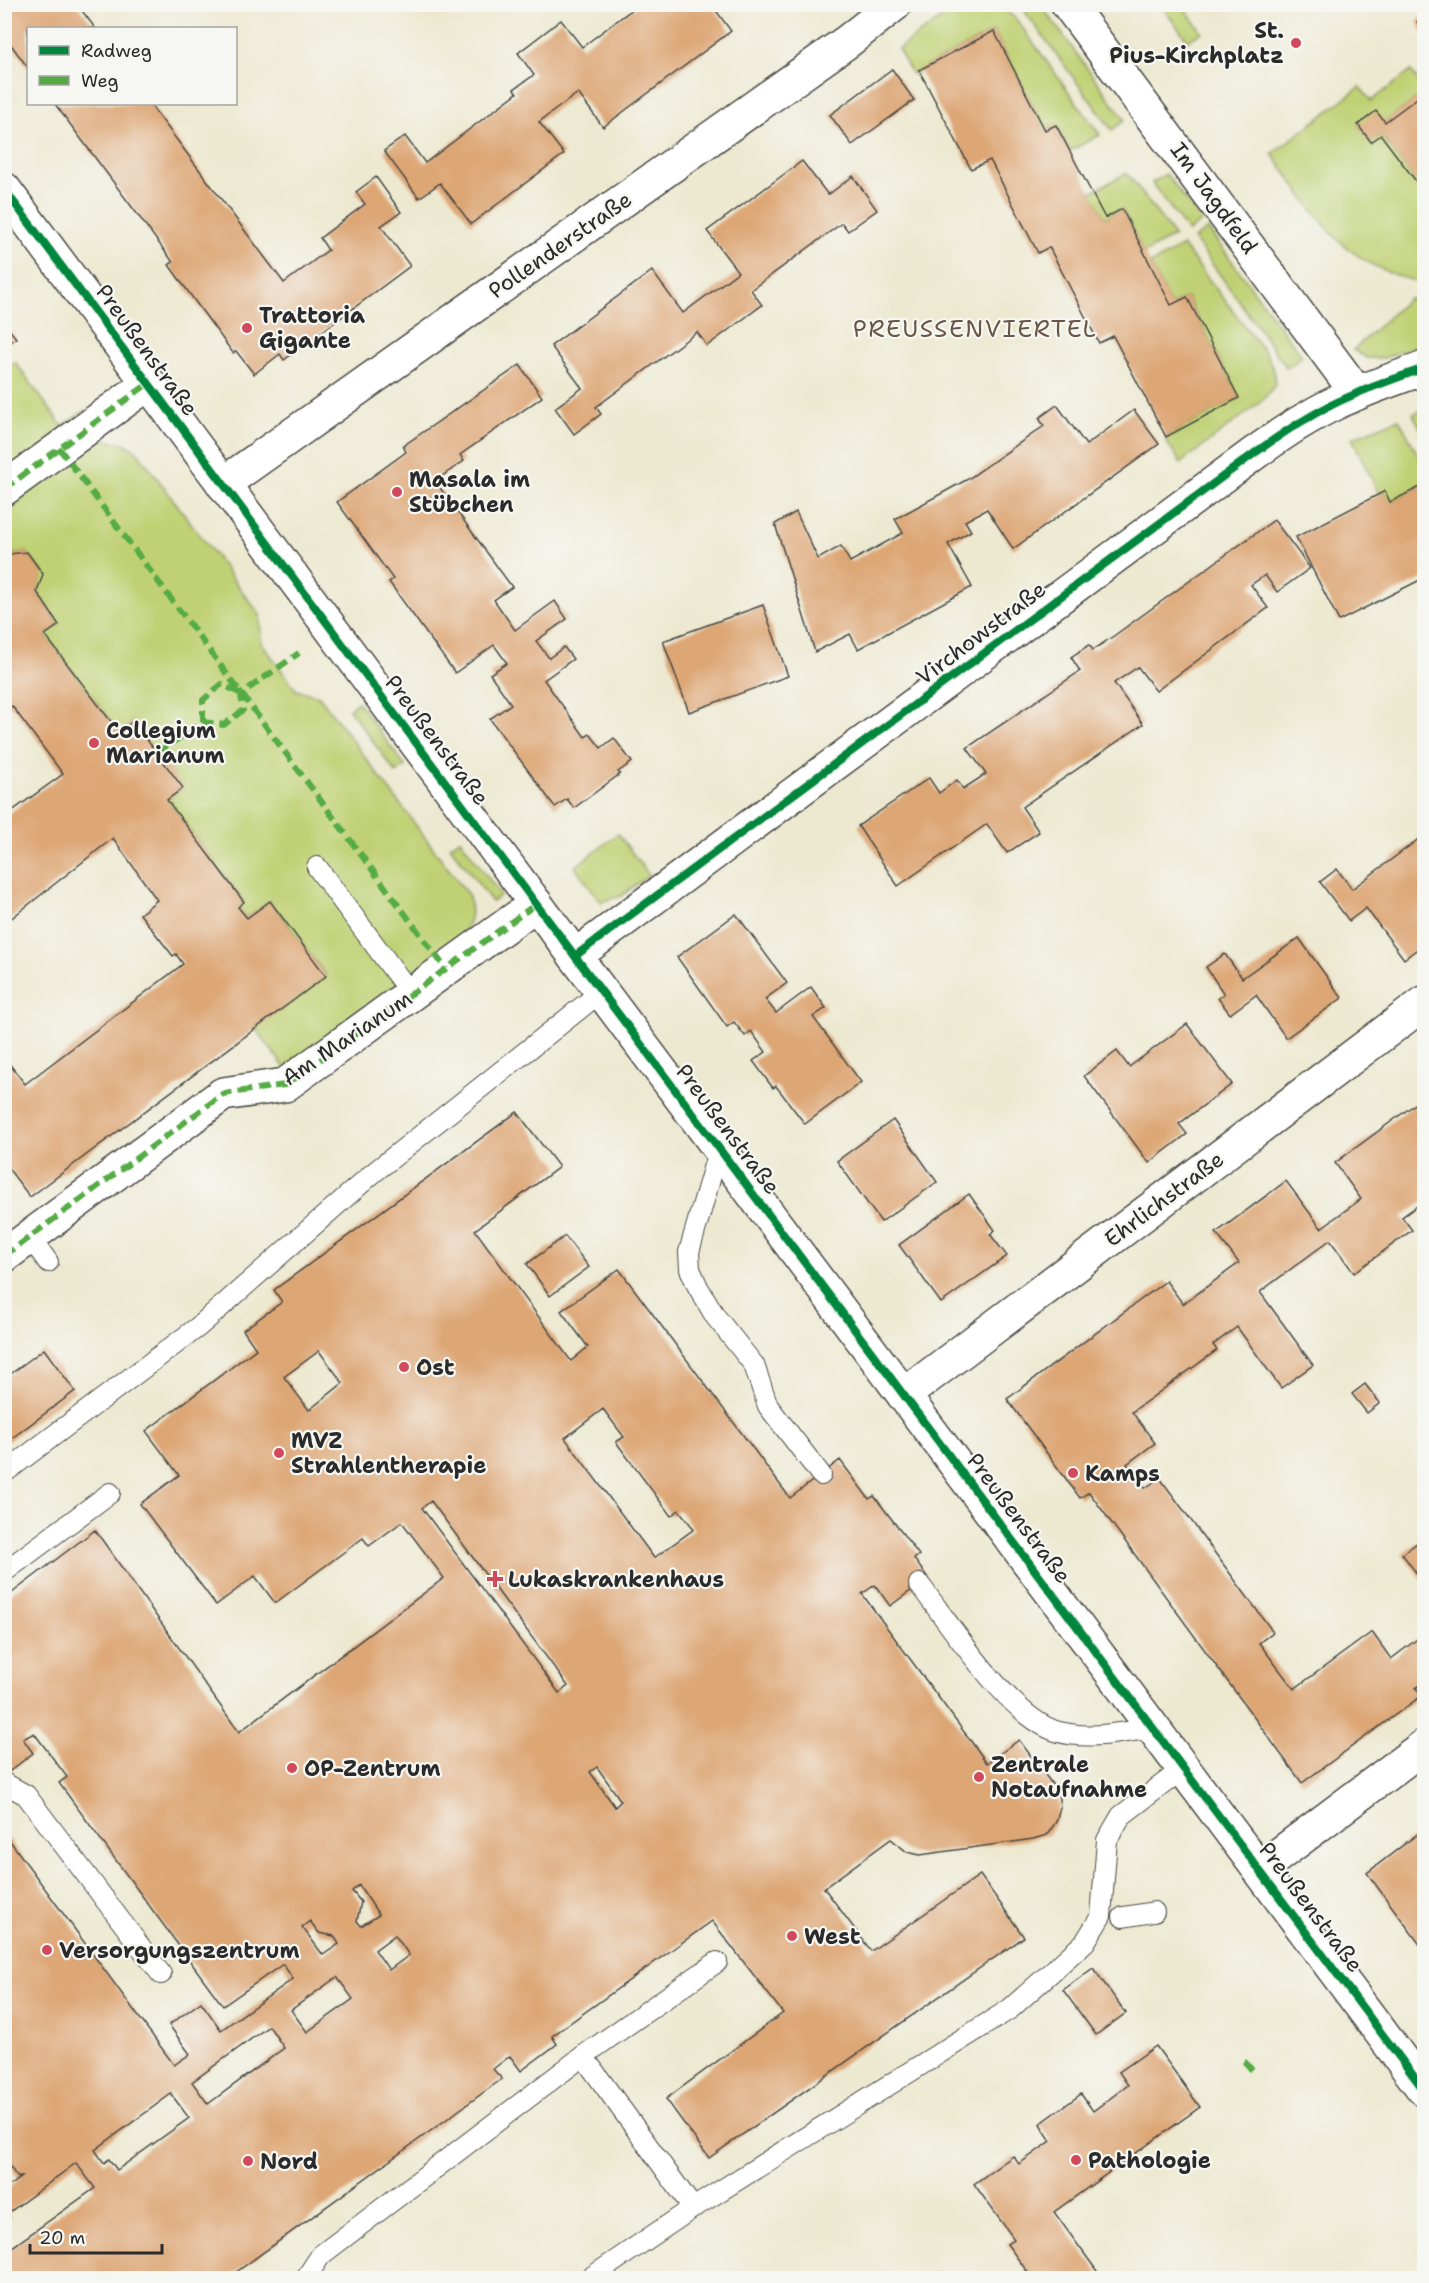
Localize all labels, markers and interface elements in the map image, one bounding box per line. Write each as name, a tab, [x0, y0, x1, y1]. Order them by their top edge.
place label: St. Pius-Kirchplatz	[1109, 16, 1284, 70]
legend	[27, 27, 237, 105]
marker: St. Pius-Kirchplatz	[1289, 36, 1303, 50]
text: Radweg	[81, 39, 152, 63]
text: Weg	[81, 69, 119, 93]
street label: Im Jagdfeld	[1164, 136, 1264, 260]
street label: Pollenderstraße	[483, 185, 637, 305]
street label: Preußenstraße	[89, 278, 205, 422]
place label: Trattoria Gigante	[259, 301, 365, 355]
district label: PREUSSENVIERTEL	[853, 313, 1097, 345]
marker: Trattoria Gigante	[240, 321, 254, 335]
place label: Masala im Stübchen	[409, 465, 530, 519]
marker: Masala im Stübchen	[390, 485, 404, 499]
street label: Virchowstraße	[910, 575, 1052, 691]
street label: Preußenstraße	[378, 669, 496, 811]
place label: Collegium Marianum	[106, 716, 225, 770]
marker: Collegium Marianum	[87, 736, 101, 750]
street label: Am Marianum	[276, 984, 418, 1092]
street label: Preußenstraße	[669, 1058, 787, 1200]
street label: Ehrlichstraße	[1098, 1145, 1230, 1253]
place label: Ost	[416, 1353, 455, 1382]
marker: Ost	[397, 1360, 411, 1374]
place label: MVZ Strahlentherapie	[291, 1426, 486, 1480]
marker: MVZ Strahlentherapie	[272, 1446, 286, 1460]
street label: Preußenstraße	[960, 1447, 1078, 1589]
place label: Kamps	[1085, 1459, 1160, 1488]
marker: Kamps	[1066, 1466, 1080, 1480]
place label: Lukaskrankenhaus	[508, 1565, 724, 1594]
marker: Lukaskrankenhaus	[486, 1570, 504, 1588]
place label: Zentrale Notaufnahme	[991, 1750, 1147, 1804]
place label: OP-Zentrum	[304, 1754, 440, 1783]
marker: OP-Zentrum	[285, 1761, 299, 1775]
marker: Zentrale Notaufnahme	[972, 1770, 986, 1784]
street label: Preußenstraße	[1252, 1836, 1370, 1978]
place label: West	[804, 1922, 861, 1951]
marker: West	[785, 1929, 799, 1943]
place label: Versorgungszentrum	[59, 1936, 299, 1965]
marker: Versorgungszentrum	[40, 1943, 54, 1957]
place label: Pathologie	[1088, 2146, 1211, 2175]
place label: Nord	[260, 2147, 318, 2176]
marker: Pathologie	[1069, 2153, 1083, 2167]
marker: Nord	[241, 2154, 255, 2168]
scale bar	[30, 2217, 162, 2255]
text: 20 m	[39, 2226, 85, 2250]

